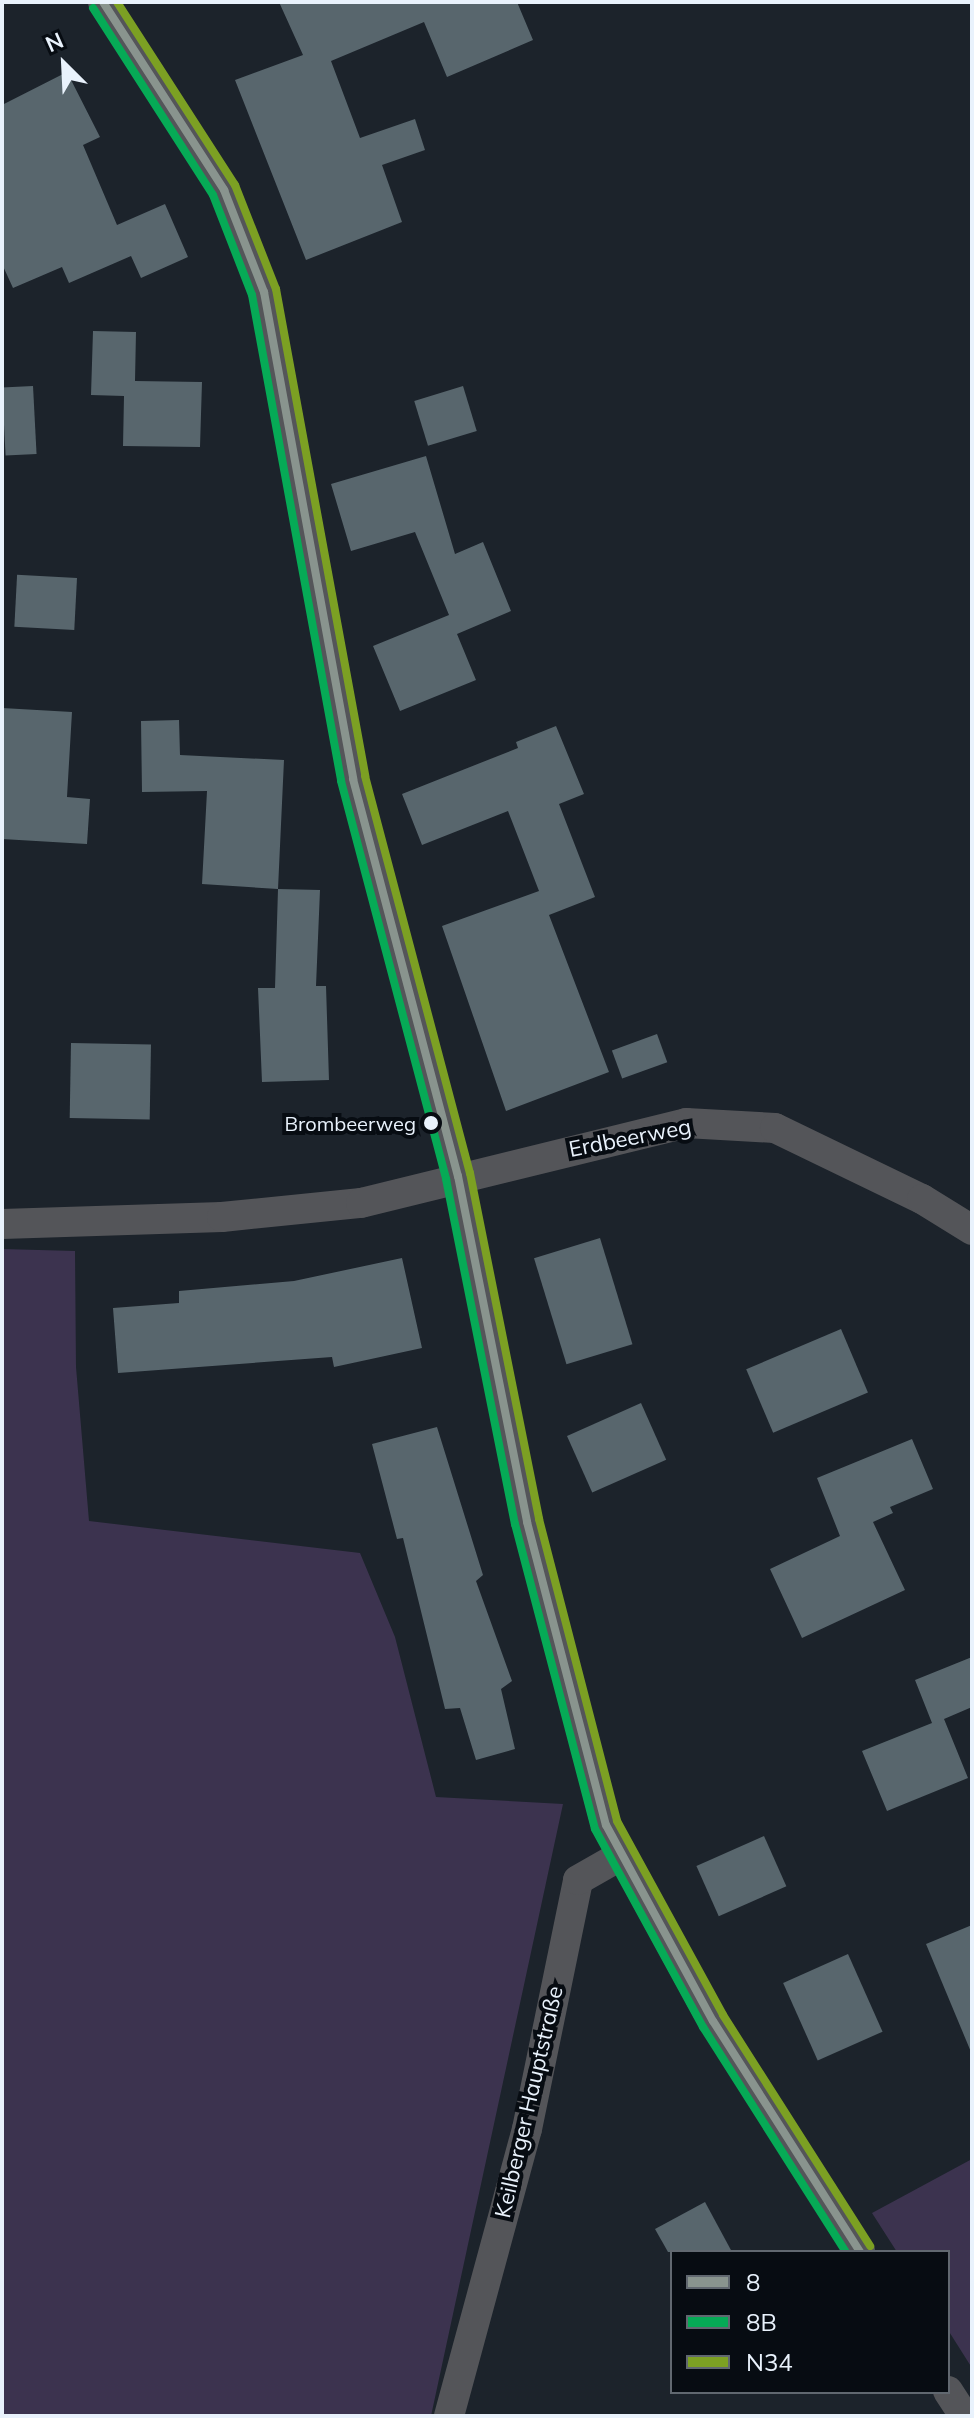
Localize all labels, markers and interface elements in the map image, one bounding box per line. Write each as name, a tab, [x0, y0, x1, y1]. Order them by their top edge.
north arrow	[24, 24, 104, 104]
text: N	[41, 26, 68, 58]
place label: Brombeerweg	[284, 1111, 416, 1135]
street label: Erdbeerweg	[567, 1113, 693, 1163]
marker: Brombeerweg	[423, 1115, 439, 1131]
street label: Keilberger Hauptstraße	[489, 1983, 569, 2221]
legend	[670, 2250, 950, 2394]
text: 8	[746, 2267, 760, 2297]
text: 8B	[746, 2307, 777, 2337]
text: N34	[746, 2347, 793, 2377]

